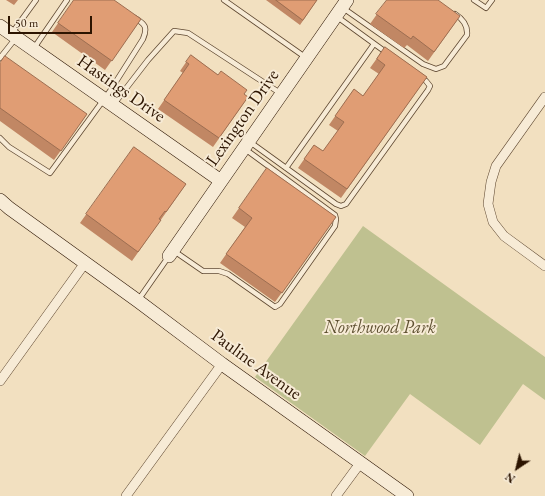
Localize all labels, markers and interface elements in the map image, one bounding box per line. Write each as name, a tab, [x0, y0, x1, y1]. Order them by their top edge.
scale bar	[10, 8, 94, 34]
text: 50 m	[15, 15, 38, 31]
street label: Hastings Drive	[73, 51, 169, 127]
street label: Lexington Drive	[202, 66, 284, 170]
park label: Northwood Park	[324, 317, 436, 339]
street label: Pauline Avenue	[207, 325, 305, 405]
north arrow	[497, 448, 537, 488]
text: N	[502, 470, 518, 486]

